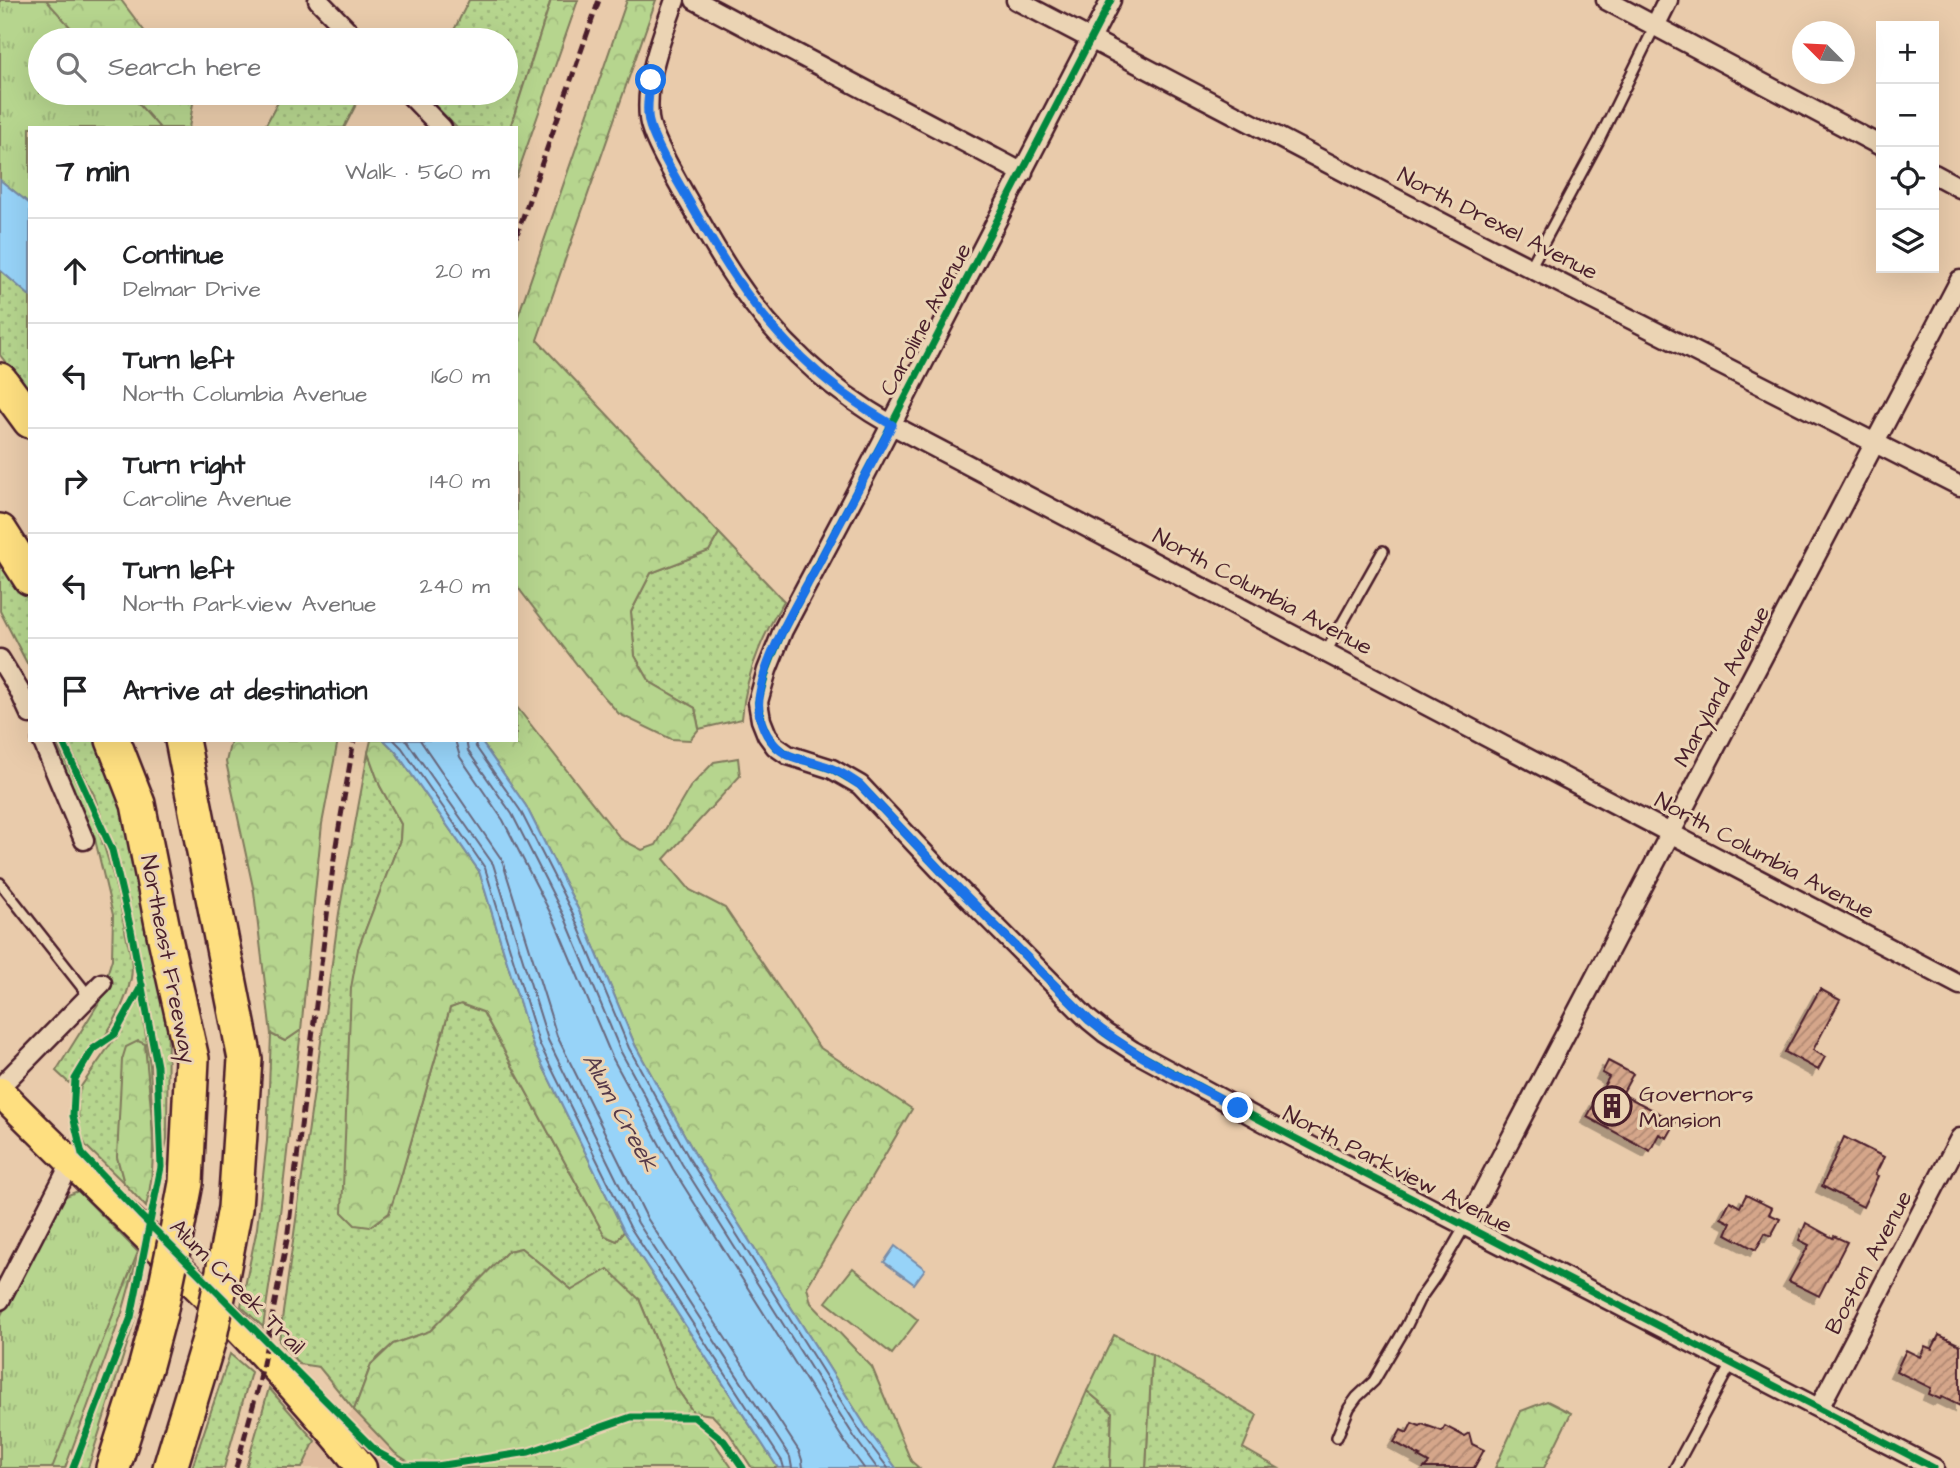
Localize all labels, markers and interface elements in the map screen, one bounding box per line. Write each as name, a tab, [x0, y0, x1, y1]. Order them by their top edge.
north arrow	[1792, 21, 1855, 84]
map controls	[1876, 21, 1939, 273]
button: +	[1876, 21, 1939, 84]
search box	[28, 28, 518, 105]
icon: search	[52, 48, 90, 86]
text: Search here	[108, 49, 261, 85]
route start	[635, 64, 666, 95]
button: −	[1876, 84, 1939, 147]
button: locate	[1876, 147, 1939, 210]
text: 7 min	[56, 151, 129, 193]
text: Walk · 560 m	[345, 156, 490, 188]
street label: North Drexel Avenue	[1392, 160, 1603, 288]
button: layers	[1876, 210, 1939, 273]
text: Continue	[123, 237, 224, 273]
street label: Caroline Avenue	[872, 238, 980, 401]
icon: ahead	[56, 252, 94, 290]
text: 20 m	[435, 255, 490, 287]
text: Delmar Drive	[123, 273, 261, 305]
text: Turn left	[123, 342, 234, 378]
icon: left	[56, 357, 94, 395]
text: 160 m	[431, 360, 490, 392]
text: North Columbia Avenue	[123, 378, 367, 410]
text: Turn right	[123, 447, 245, 483]
icon: right	[56, 462, 94, 500]
text: 140 m	[430, 465, 490, 497]
text: Caroline Avenue	[123, 483, 292, 515]
street label: North Columbia Avenue	[1147, 520, 1378, 663]
text: Turn left	[123, 552, 234, 588]
icon: left	[56, 567, 94, 605]
text: 240 m	[420, 570, 490, 602]
text: North Parkview Avenue	[123, 588, 377, 620]
street label: Maryland Avenue	[1666, 600, 1779, 773]
icon: arrive	[56, 672, 94, 710]
text: Arrive at destination	[123, 673, 368, 709]
street label: North Columbia Avenue	[1649, 784, 1880, 927]
street label: Northeast Freeway	[131, 852, 204, 1067]
water label: Alum Creek	[574, 1047, 667, 1179]
place label: Governors Mansion	[1639, 1078, 1754, 1136]
building icon: Governors Mansion	[1591, 1085, 1633, 1127]
route end	[1222, 1092, 1253, 1123]
street label: North Parkview Avenue	[1277, 1098, 1518, 1242]
street label: Boston Avenue	[1818, 1185, 1920, 1340]
street label: Alum Creek Trail	[162, 1212, 312, 1362]

